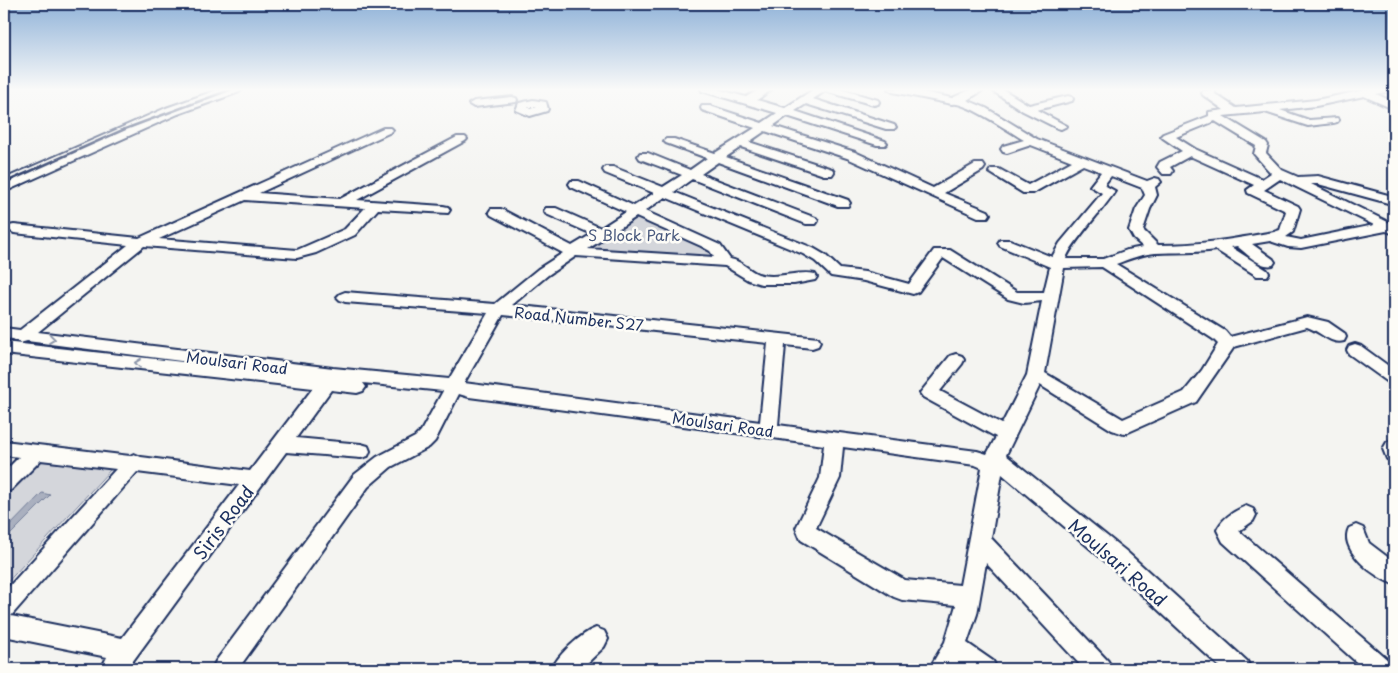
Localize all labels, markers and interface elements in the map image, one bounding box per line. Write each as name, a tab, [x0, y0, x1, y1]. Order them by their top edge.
park label: S Block Park	[588, 223, 680, 246]
street label: Road Number S27	[513, 300, 645, 336]
one-way arrow	[48, 333, 56, 344]
street label: Moulsari Road	[185, 344, 289, 380]
one-way arrow	[133, 358, 141, 369]
street label: Moulsari Road	[671, 405, 775, 443]
street label: Siris Road	[186, 479, 260, 565]
street label: Moulsari Road	[1063, 512, 1173, 612]

